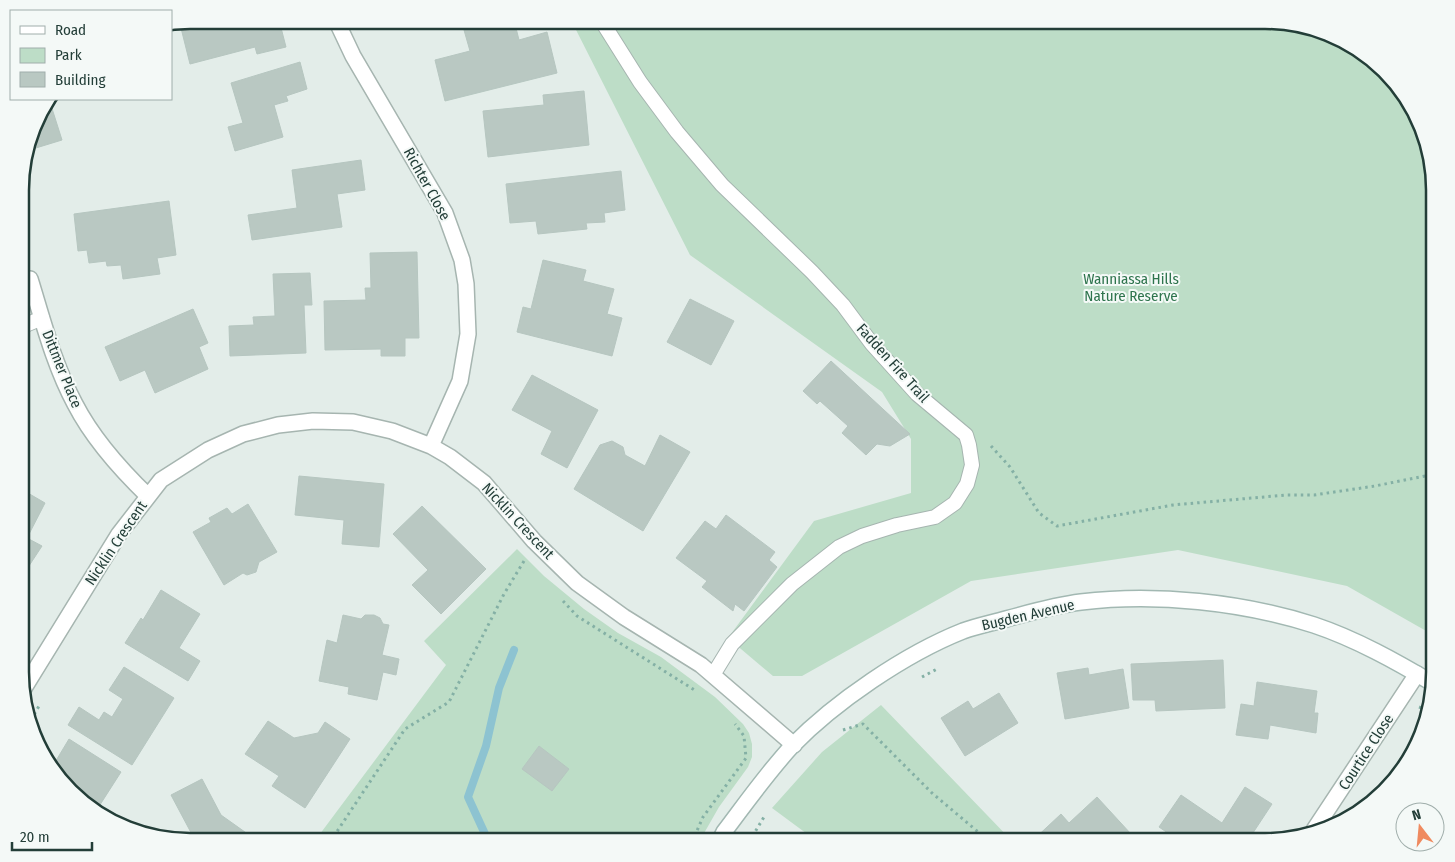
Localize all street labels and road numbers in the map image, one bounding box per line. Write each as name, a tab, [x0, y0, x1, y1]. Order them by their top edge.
street label: Richter Close	[400, 145, 454, 223]
street label: Fadden Fire Trail	[853, 320, 933, 406]
street label: Dittmer Place	[38, 327, 86, 411]
street label: Nicklin Crescent	[478, 479, 558, 563]
street label: Nicklin Crescent	[81, 497, 151, 589]
street label: Bugden Avenue	[980, 596, 1076, 634]
street label: Courtice Close	[1335, 711, 1397, 793]

